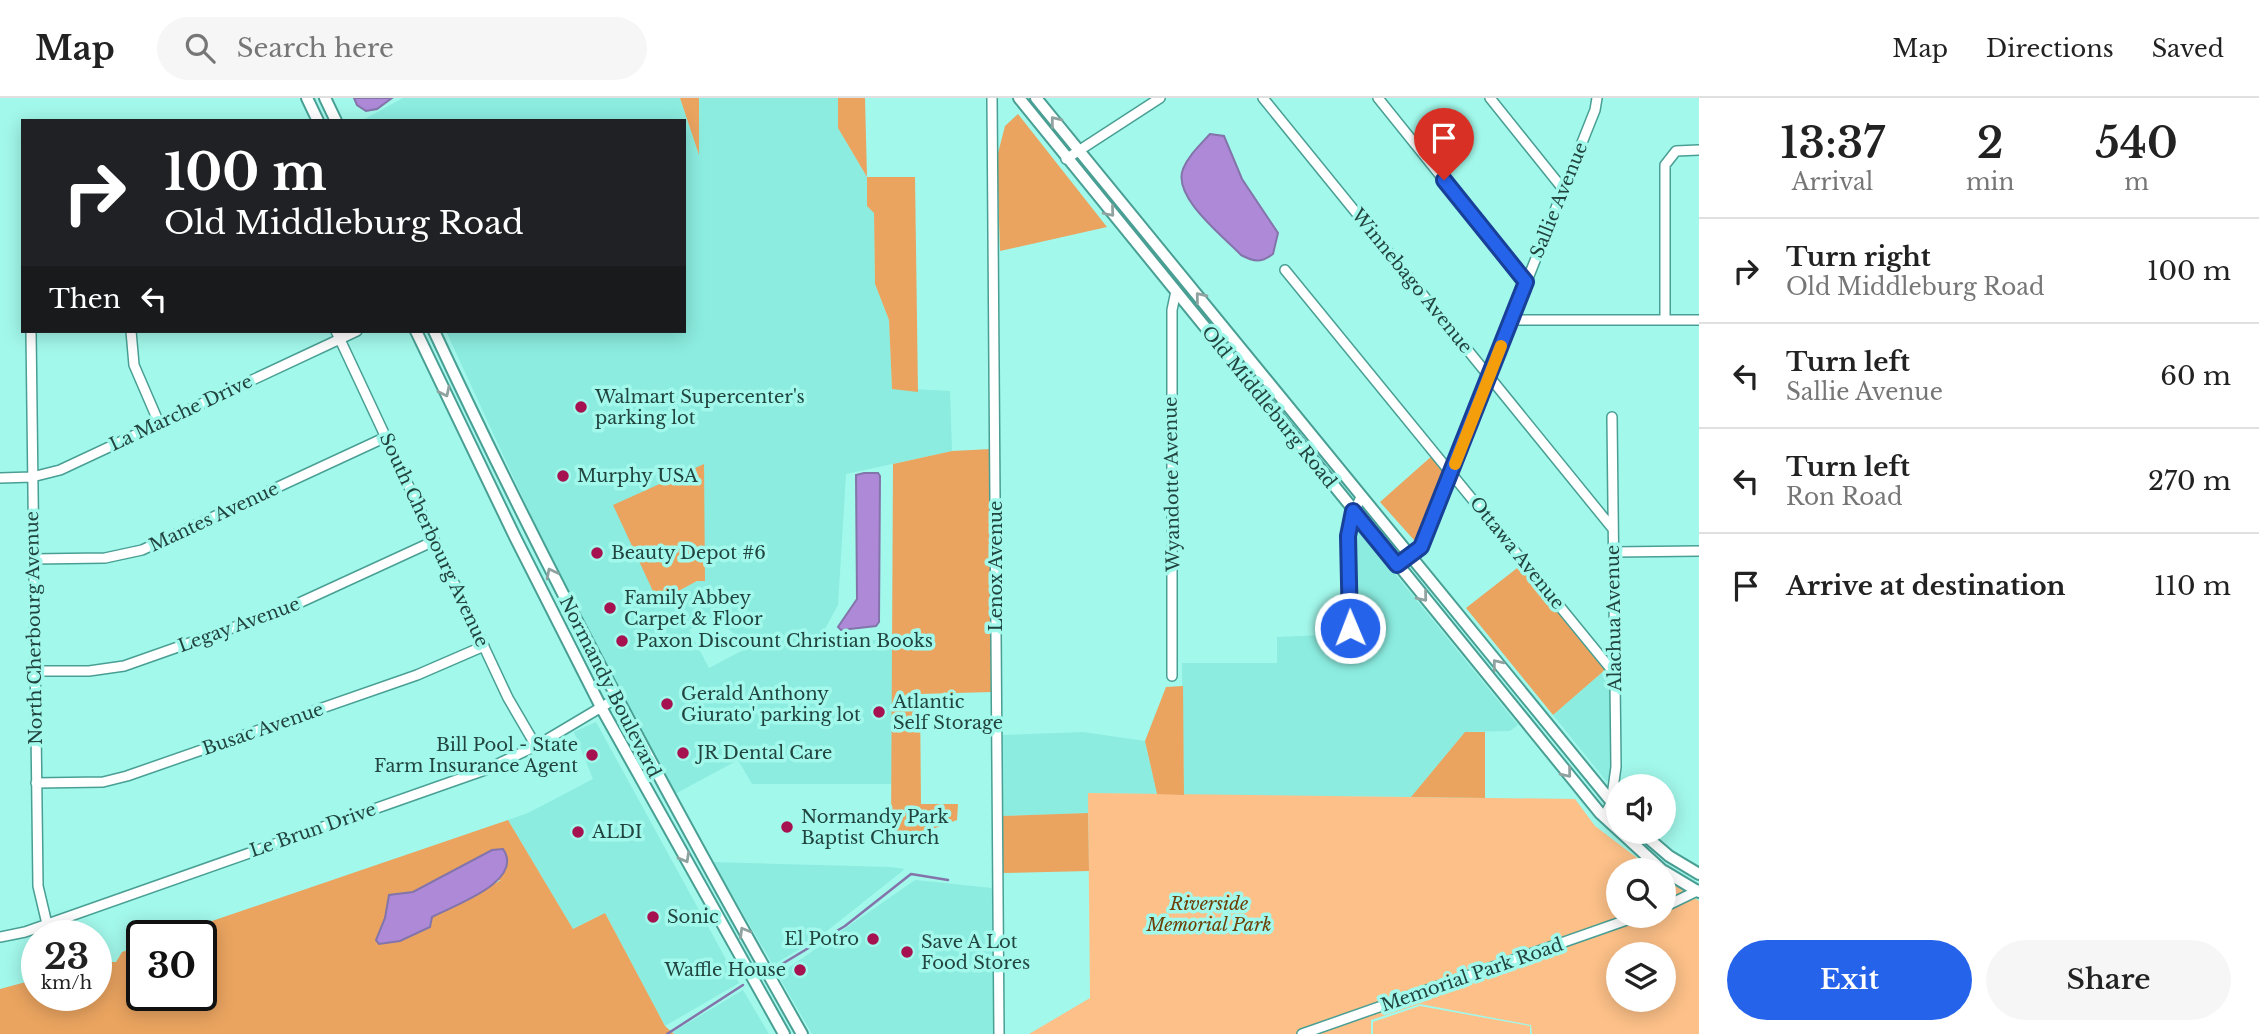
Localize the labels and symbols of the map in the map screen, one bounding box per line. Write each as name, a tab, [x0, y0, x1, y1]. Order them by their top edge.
pin	[1414, 108, 1474, 180]
one-way arrow	[1051, 116, 1064, 128]
street label: Sallie Avenue	[1526, 139, 1592, 261]
one-way arrow	[1101, 204, 1114, 216]
street label: Winnebago Avenue	[1346, 204, 1477, 358]
one-way arrow	[1195, 292, 1208, 304]
street label: Old Middleburg Road	[1197, 321, 1341, 493]
street label: La Marche Drive	[106, 370, 256, 456]
one-way arrow	[437, 385, 451, 397]
place label: Walmart Supercenter's parking lot	[594, 386, 805, 429]
street label: Wyandotte Avenue	[1159, 396, 1185, 573]
marker: Walmart Supercenter's parking lot	[573, 399, 589, 415]
street label: South Cherbourg Avenue	[375, 430, 493, 650]
place label: Murphy USA	[577, 465, 699, 487]
marker: Murphy USA	[555, 468, 571, 484]
street label: Mantes Avenue	[146, 477, 282, 557]
street label: Ottawa Avenue	[1465, 492, 1569, 614]
street label: Lenox Avenue	[985, 501, 1007, 631]
street label: North Cherbourg Avenue	[21, 511, 47, 745]
place label: Beauty Depot #6	[611, 542, 766, 564]
marker: Beauty Depot #6	[589, 545, 605, 561]
street label: Alachua Avenue	[1602, 545, 1626, 692]
one-way arrow	[546, 567, 559, 580]
place label: Family Abbey Carpet & Floor	[624, 587, 763, 630]
one-way arrow	[1415, 589, 1427, 602]
position arrow	[1313, 591, 1387, 665]
street label: Legay Avenue	[175, 593, 303, 657]
street label: Normandy Boulevard	[555, 593, 665, 781]
marker: Family Abbey Carpet & Floor	[602, 600, 618, 616]
place label: Paxon Discount Christian Books	[636, 630, 933, 652]
marker: Paxon Discount Christian Books	[614, 633, 630, 649]
one-way arrow	[1493, 659, 1506, 671]
place label: Gerald Anthony Giurato' parking lot	[681, 683, 861, 726]
place label: Atlantic Self Storage	[892, 691, 1003, 734]
marker: Gerald Anthony Giurato' parking lot	[659, 696, 675, 712]
street label: Busac Avenue	[200, 698, 326, 760]
marker: Atlantic Self Storage	[871, 704, 887, 720]
place label: Bill Pool - State Farm Insurance Agent	[374, 734, 578, 777]
place label: JR Dental Care	[695, 742, 832, 764]
marker: JR Dental Care	[675, 745, 691, 761]
marker: Bill Pool - State Farm Insurance Agent	[584, 747, 600, 763]
one-way arrow	[1559, 765, 1572, 777]
street label: Le Brun Drive	[247, 798, 379, 862]
place label: Normandy Park Baptist Church	[801, 806, 949, 849]
marker: Normandy Park Baptist Church	[779, 819, 795, 835]
place label: ALDI	[591, 821, 642, 843]
marker: ALDI	[570, 824, 586, 840]
one-way arrow	[677, 851, 690, 864]
park label: Riverside Memorial Park	[1146, 893, 1271, 936]
place label: Sonic	[667, 906, 719, 928]
marker: Sonic	[645, 909, 661, 925]
speed limit sign: 30	[126, 920, 217, 1011]
one-way arrow	[739, 927, 752, 939]
place label: El Potro	[784, 928, 859, 950]
marker: El Potro	[865, 931, 881, 947]
place label: Save A Lot Food Stores	[921, 931, 1030, 974]
street label: Memorial Park Road	[1378, 934, 1566, 1016]
marker: Save A Lot Food Stores	[899, 944, 915, 960]
place label: Waffle House	[664, 959, 786, 981]
marker: Waffle House	[792, 962, 808, 978]

